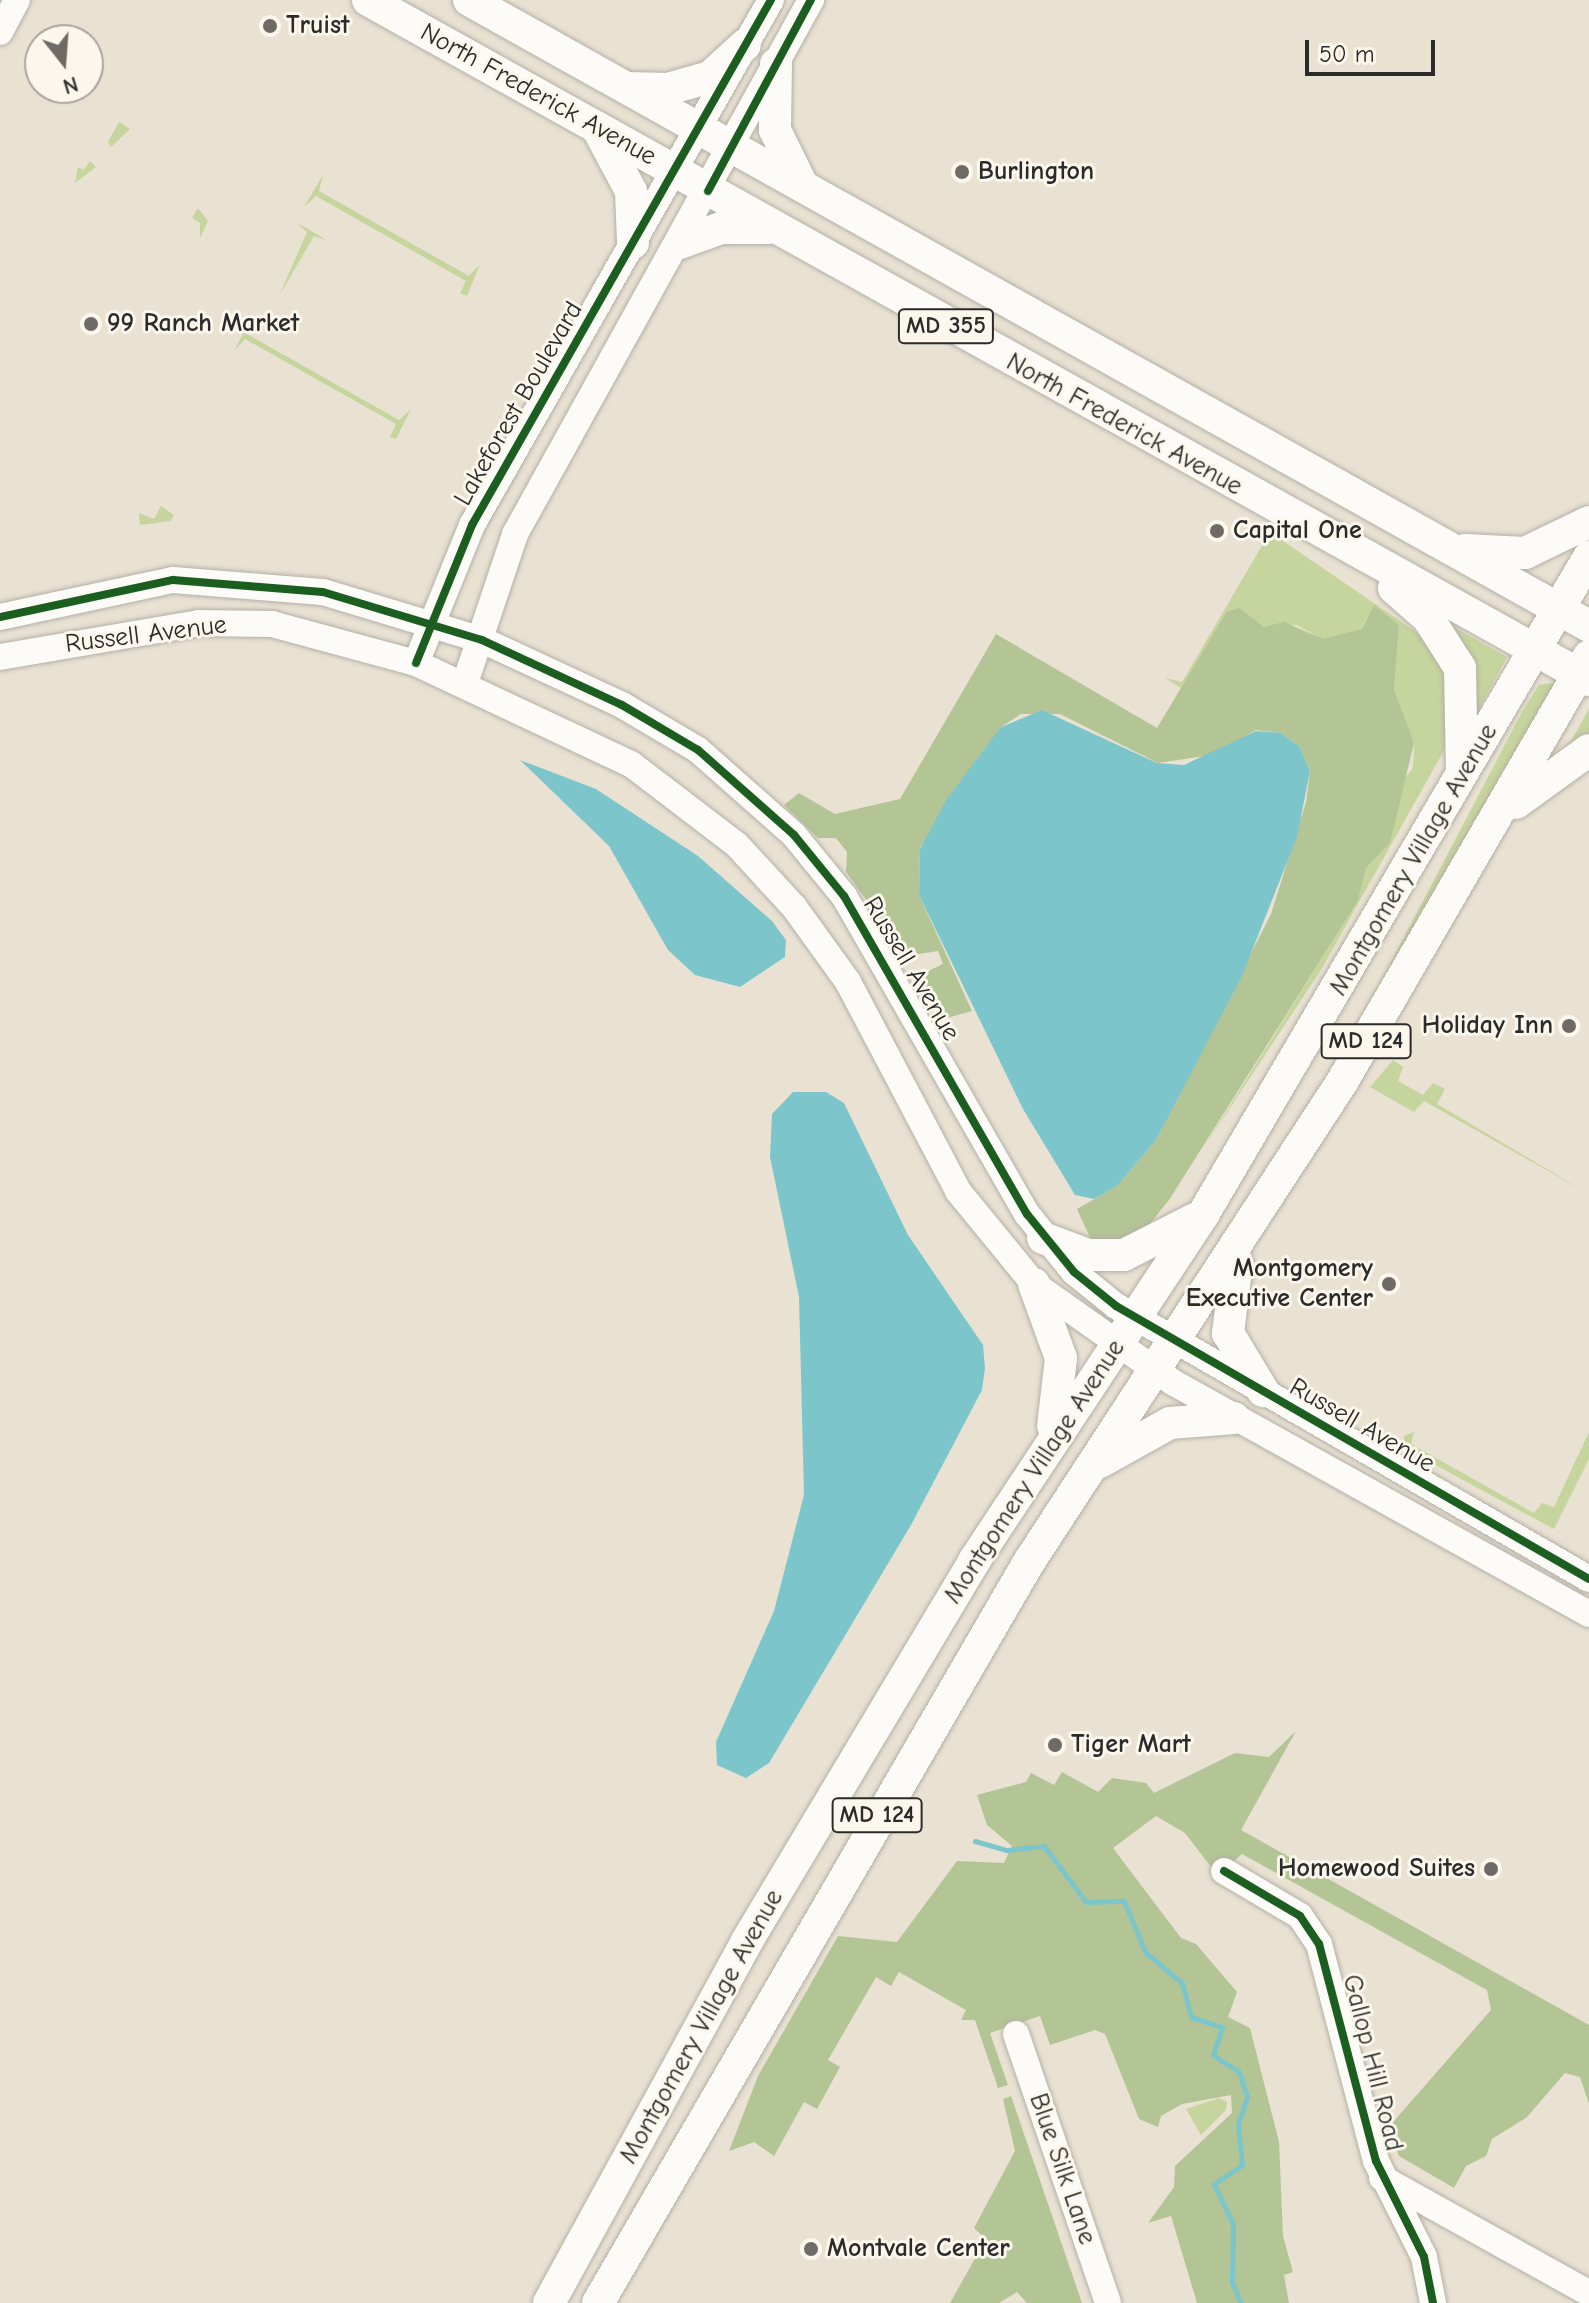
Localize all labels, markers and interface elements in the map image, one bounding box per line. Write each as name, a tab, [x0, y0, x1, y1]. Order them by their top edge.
place label: Truist	[286, 10, 349, 42]
marker: Truist	[261, 17, 279, 35]
street label: North Frederick Avenue	[415, 17, 661, 173]
north arrow	[24, 24, 104, 104]
scale bar	[1309, 24, 1439, 74]
text: 50 m	[1319, 40, 1375, 68]
text: N	[60, 71, 81, 100]
place label: Burlington	[978, 156, 1094, 188]
marker: Burlington	[953, 163, 971, 181]
street label: Lakeforest Boulevard	[448, 296, 590, 512]
road number: MD 355	[896, 306, 996, 346]
place label: 99 Ranch Market	[107, 308, 299, 340]
marker: 99 Ranch Market	[82, 315, 100, 333]
street label: North Frederick Avenue	[1001, 347, 1247, 503]
place label: Capital One	[1233, 515, 1362, 547]
marker: Capital One	[1208, 522, 1226, 540]
street label: Russell Avenue	[63, 610, 229, 660]
street label: Montgomery Village Avenue	[1323, 719, 1505, 1001]
street label: Russell Avenue	[856, 891, 966, 1047]
place label: Holiday Inn	[1422, 1010, 1553, 1042]
marker: Holiday Inn	[1560, 1017, 1578, 1035]
road number: MD 124	[1320, 1021, 1412, 1061]
place label: Montgomery Executive Center	[1186, 1253, 1373, 1314]
marker: Montgomery Executive Center	[1380, 1275, 1398, 1293]
street label: Montgomery Village Avenue	[938, 1334, 1132, 1610]
street label: Russell Avenue	[1284, 1372, 1440, 1480]
place label: Tiger Mart	[1071, 1729, 1191, 1761]
marker: Tiger Mart	[1046, 1736, 1064, 1754]
road number: MD 124	[831, 1795, 923, 1835]
place label: Homewood Suites	[1278, 1853, 1475, 1885]
marker: Homewood Suites	[1482, 1860, 1500, 1878]
street label: Montgomery Village Avenue	[614, 1884, 790, 2170]
street label: Gallop Hill Road	[1335, 1972, 1409, 2154]
street label: Blue Silk Lane	[1022, 2090, 1102, 2248]
place label: Montvale Center	[827, 2233, 1010, 2265]
marker: Montvale Center	[802, 2240, 820, 2258]

